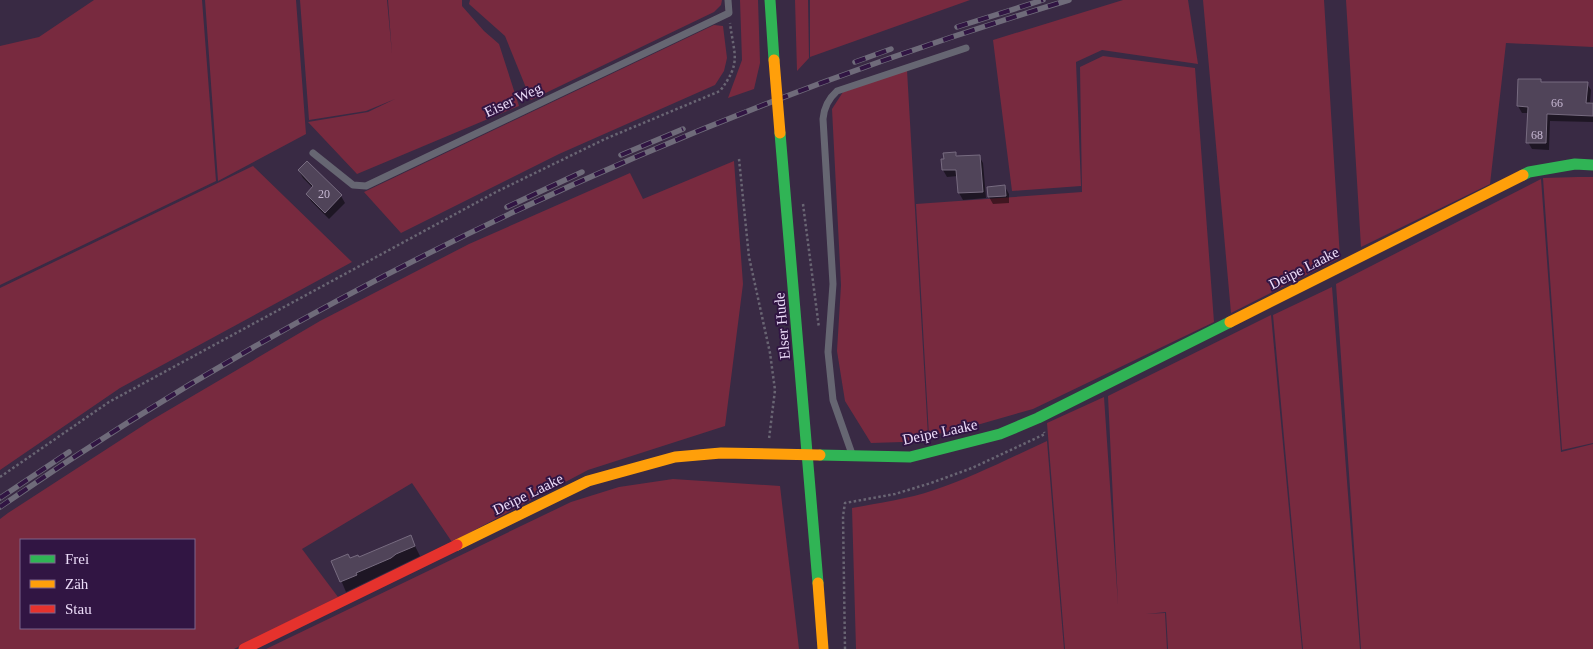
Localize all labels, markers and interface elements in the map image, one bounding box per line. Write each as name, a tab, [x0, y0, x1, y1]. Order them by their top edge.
street label: Eiser Weg	[482, 80, 545, 120]
house number: 66	[1551, 96, 1563, 110]
house number: 68	[1531, 128, 1543, 142]
house number: 20	[318, 187, 330, 201]
street label: Deipe Laake	[1266, 243, 1342, 292]
street label: Elser Hude	[771, 292, 793, 360]
street label: Deipe Laake	[901, 416, 979, 448]
street label: Deipe Laake	[490, 470, 566, 518]
legend	[20, 539, 195, 629]
text: Frei	[65, 551, 89, 567]
text: Zäh	[65, 576, 89, 592]
text: Stau	[65, 601, 92, 617]

